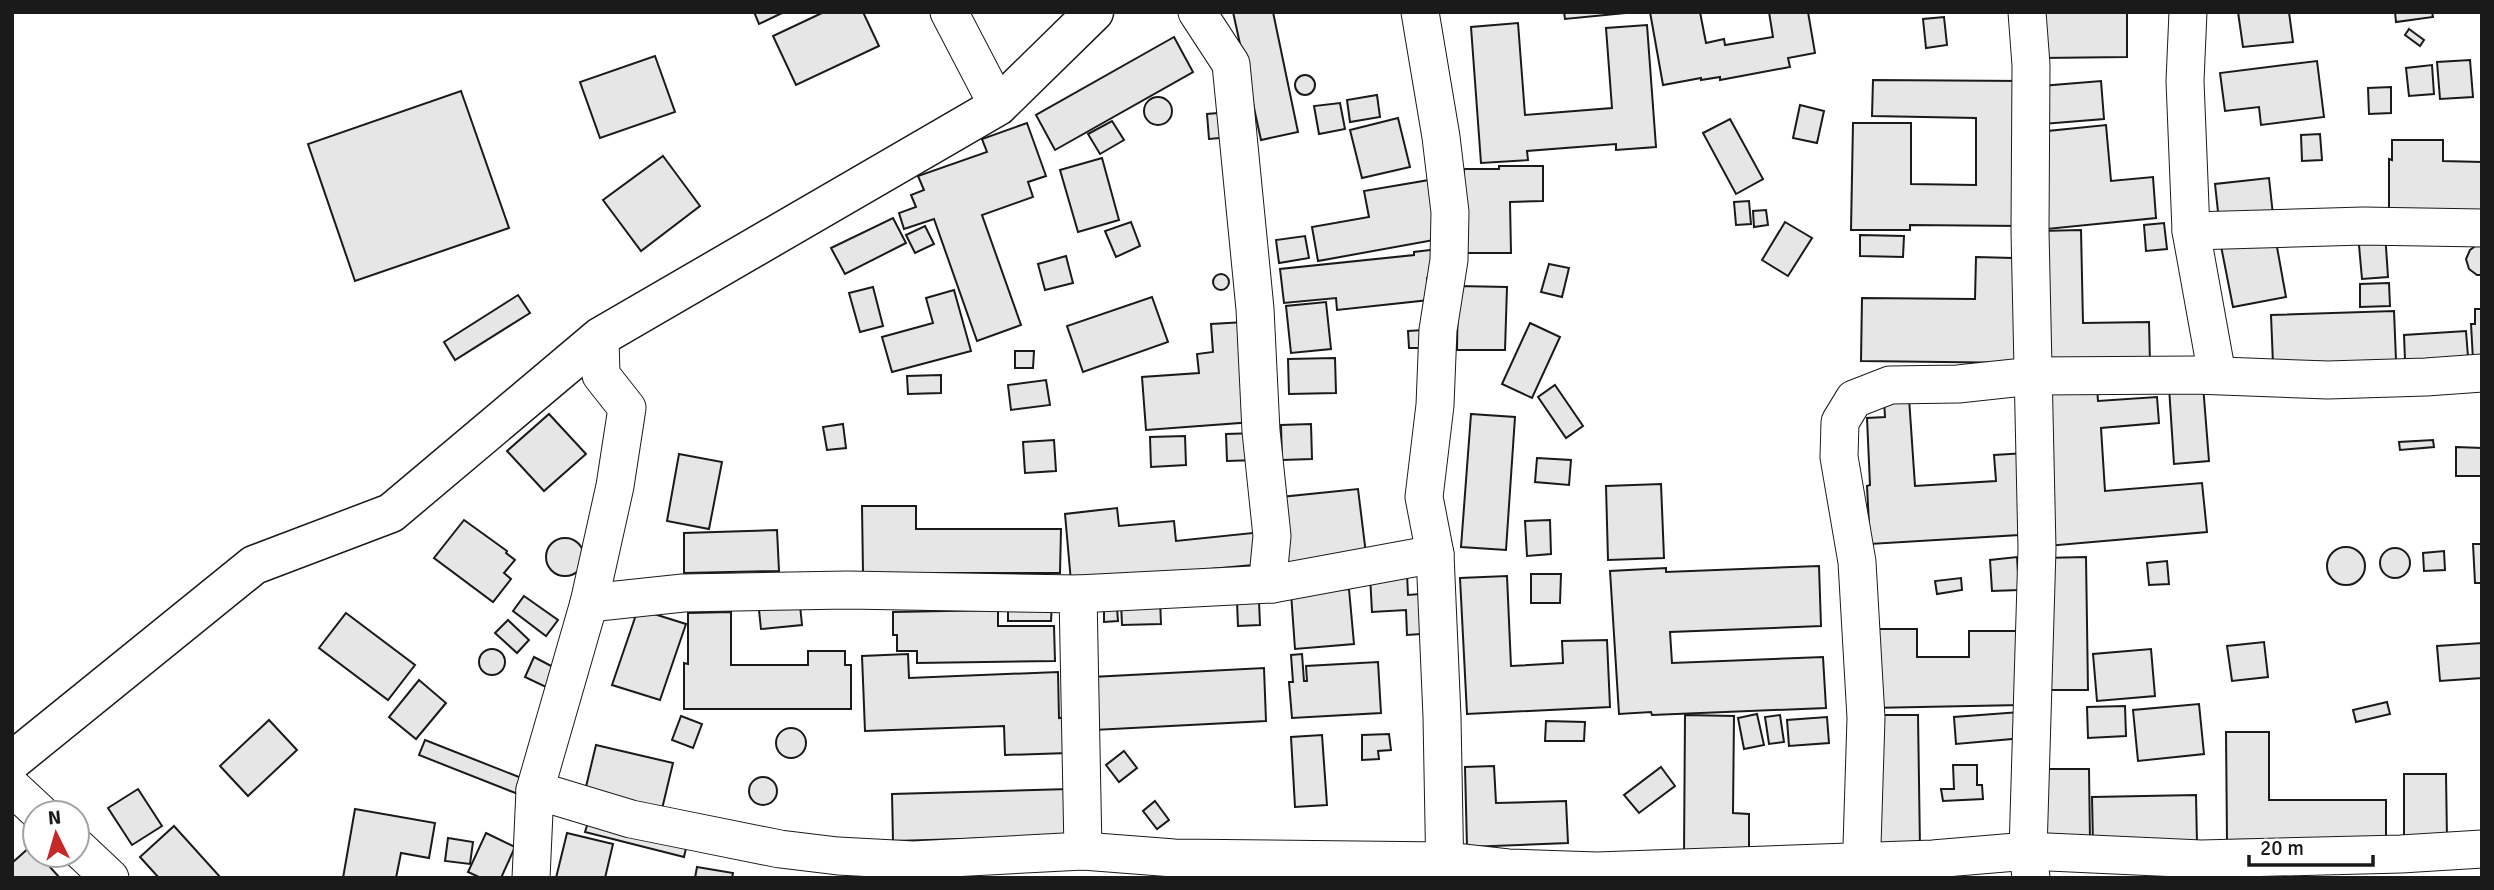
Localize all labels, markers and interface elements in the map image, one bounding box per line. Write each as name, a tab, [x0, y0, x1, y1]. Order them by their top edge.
north arrow	[21, 799, 91, 869]
text: N	[47, 806, 62, 831]
scale bar	[2249, 824, 2373, 868]
text: 20 m	[2260, 835, 2304, 861]

